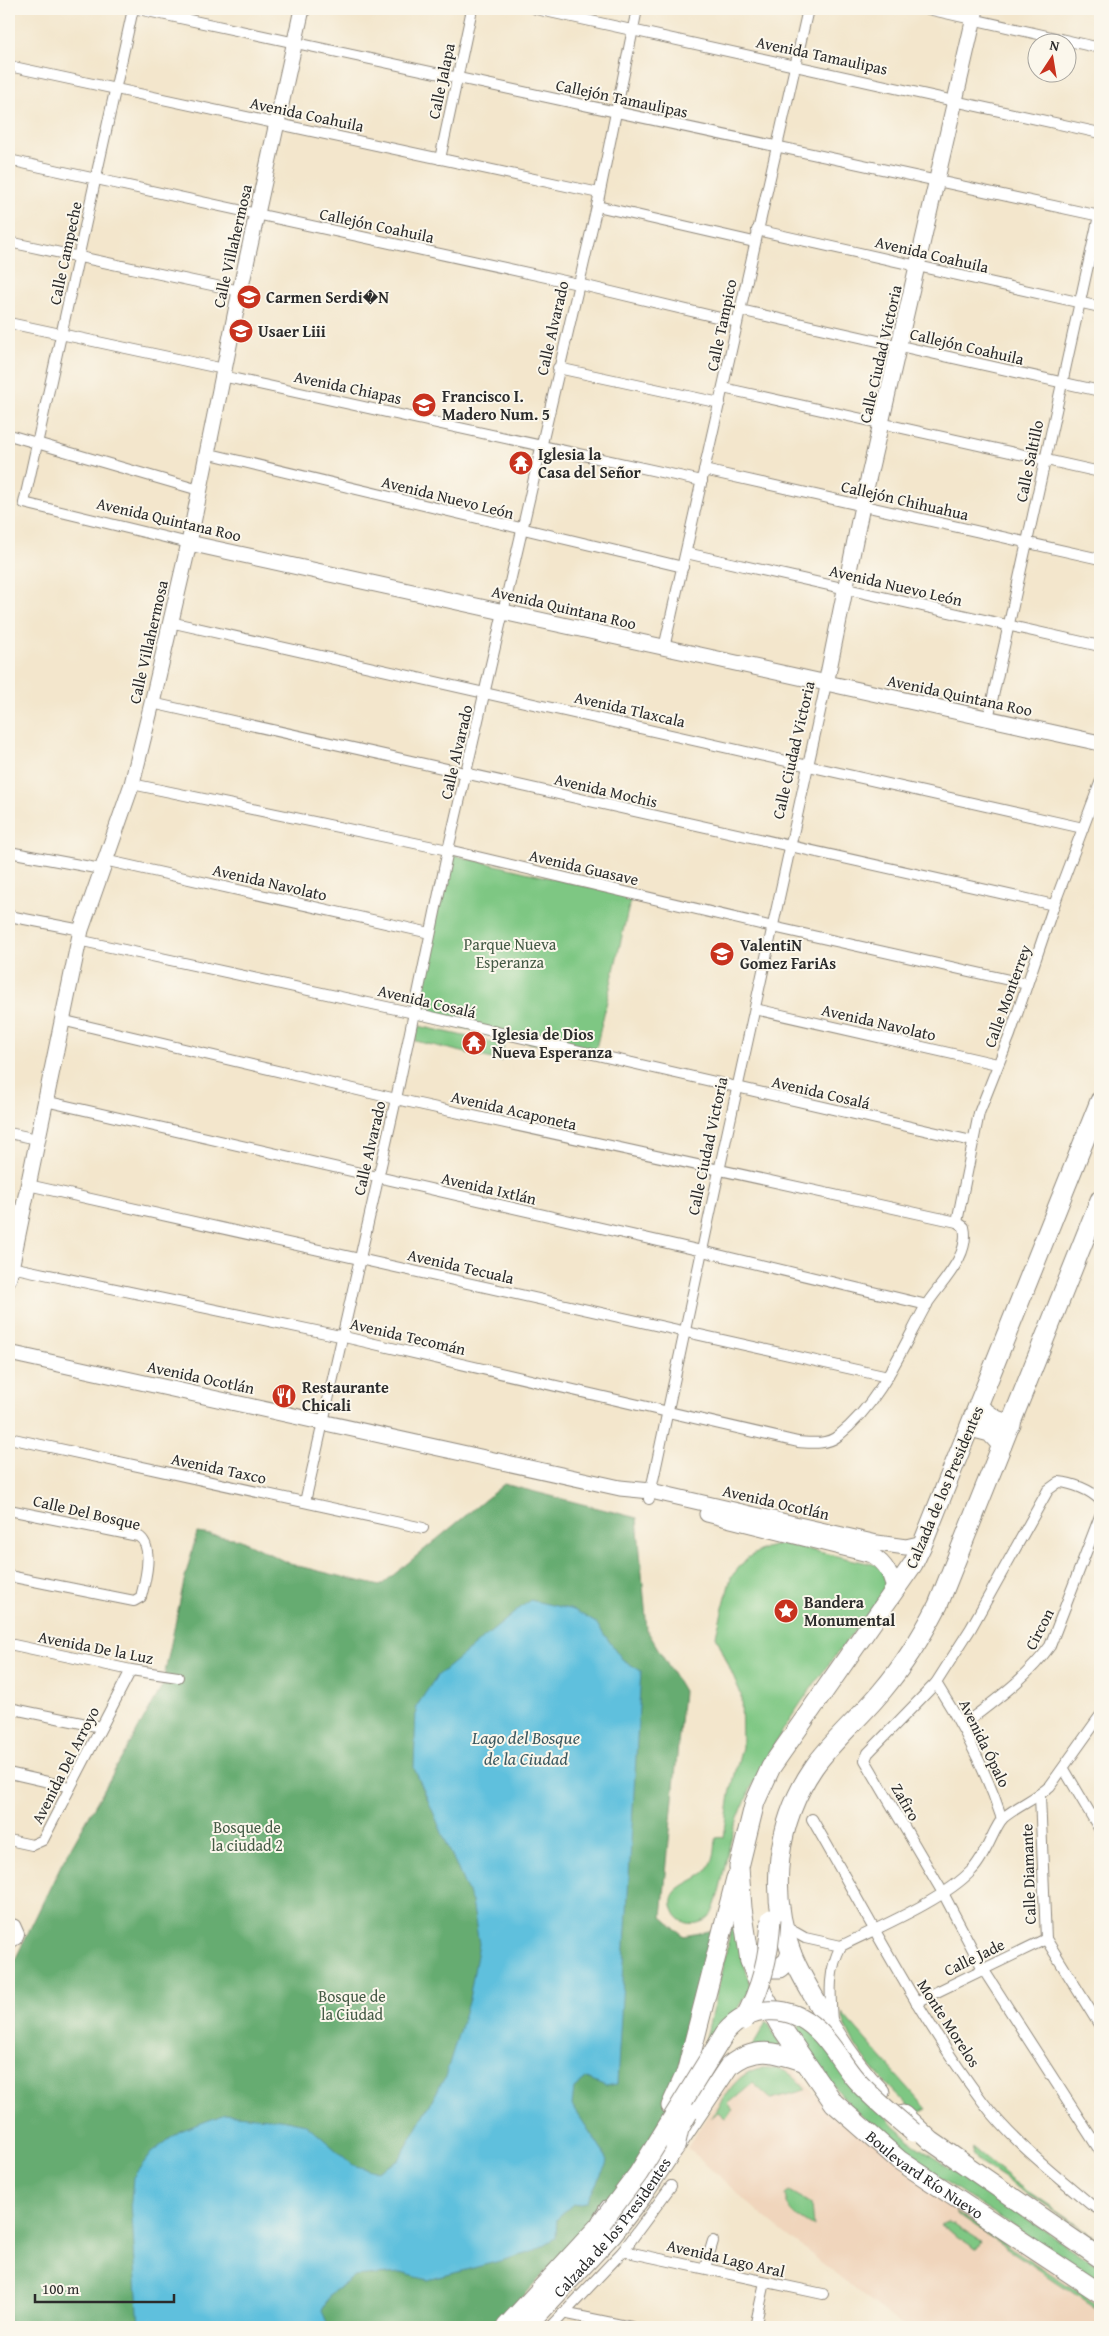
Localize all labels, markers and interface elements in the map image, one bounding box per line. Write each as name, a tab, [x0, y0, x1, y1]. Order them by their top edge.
street label: Avenida Tamaulipas	[754, 29, 890, 81]
north arrow	[1026, 32, 1076, 82]
text: N	[1048, 35, 1062, 56]
street label: Calle Jalapa	[421, 40, 461, 121]
street label: Callejón Tamaulipas	[554, 72, 690, 124]
street label: Avenida Coahuila	[248, 90, 367, 138]
street label: Calle Villahermosa	[206, 181, 258, 310]
street label: Calle Campeche	[42, 199, 88, 307]
street label: Callejón Coahuila	[318, 201, 437, 249]
street label: Avenida Coahuila	[873, 229, 992, 279]
street label: Calle Tampico	[700, 277, 742, 373]
street label: Calle Alvarado	[529, 278, 575, 378]
street label: Calle Ciudad Victoria	[852, 282, 908, 425]
school or university icon: Carmen Serdi�N	[236, 284, 262, 310]
place label: Carmen Serdi�N	[266, 285, 389, 309]
school or university icon: Usaer Liii	[228, 318, 254, 344]
place label: Usaer Liii	[258, 319, 326, 343]
street label: Callejón Coahuila	[908, 321, 1027, 371]
street label: Avenida Chiapas	[292, 364, 404, 410]
place label: Francisco I. Madero Num. 5	[442, 384, 550, 426]
school or university icon: Francisco I. Madero Num. 5	[411, 392, 437, 418]
street label: Calle Saltillo	[1009, 418, 1049, 504]
place label: Iglesia la Casa del Señor	[538, 442, 642, 484]
temple icon: Iglesia la Casa del Señor	[508, 450, 534, 476]
street label: Avenida Nuevo León	[379, 469, 517, 525]
street label: Callejón Chihuahua	[839, 474, 972, 526]
street label: Avenida Quintana Roo	[94, 491, 244, 547]
street label: Avenida Nuevo León	[827, 558, 965, 612]
street label: Calle Villahermosa	[122, 577, 174, 706]
street label: Avenida Quintana Roo	[489, 579, 639, 635]
street label: Avenida Quintana Roo	[885, 668, 1035, 722]
street label: Calle Ciudad Victoria	[765, 678, 821, 821]
street label: Avenida Tlaxcala	[572, 685, 688, 734]
street label: Calle Alvarado	[433, 702, 479, 802]
street label: Avenida Mochis	[552, 766, 660, 814]
street label: Avenida Guasave	[527, 843, 641, 891]
street label: Avenida Navolato	[211, 857, 329, 907]
park label: Parque Nueva Esperanza	[464, 932, 557, 974]
place label: ValentiN Gomez FariAs	[740, 933, 836, 975]
school or university icon: ValentiN Gomez FariAs	[709, 941, 735, 967]
street label: Calle Monterrey	[977, 941, 1037, 1051]
street label: Avenida Cosalá	[376, 978, 479, 1024]
street label: Avenida Navolato	[820, 997, 938, 1047]
place label: Iglesia de Dios Nueva Esperanza	[492, 1022, 613, 1064]
temple icon: Iglesia de Dios Nueva Esperanza	[461, 1030, 487, 1056]
street label: Avenida Cosalá	[770, 1069, 873, 1115]
street label: Calle Ciudad Victoria	[681, 1074, 733, 1217]
street label: Avenida Acaponeta	[449, 1084, 579, 1136]
street label: Calle Alvarado	[346, 1098, 392, 1198]
street label: Avenida Ixtlán	[439, 1165, 539, 1211]
street label: Avenida Tecuala	[406, 1242, 517, 1290]
street label: Avenida Tecomán	[348, 1311, 468, 1361]
street label: Avenida Ocotlán	[145, 1354, 257, 1400]
place label: Restaurante Chicali	[302, 1375, 389, 1417]
restaurant icon: Restaurante Chicali	[271, 1383, 297, 1409]
street label: Calzada de los Presidentes	[899, 1402, 989, 1572]
street label: Avenida Taxco	[169, 1446, 269, 1490]
street label: Avenida Ocotlán	[720, 1478, 832, 1526]
street label: Calle Del Bosque	[31, 1488, 143, 1536]
place label: Bandera Monumental	[804, 1590, 895, 1632]
place icon: Bandera Monumental	[773, 1598, 799, 1624]
street label: Circon	[1018, 1604, 1060, 1654]
street label: Avenida De la Luz	[36, 1624, 156, 1670]
street label: Avenida Ópalo	[953, 1695, 1017, 1791]
street label: Avenida Del Arroyo	[25, 1702, 105, 1828]
water label: Lago del Bosque de la Ciudad	[471, 1724, 580, 1772]
street label: Zafiro	[886, 1779, 926, 1825]
park label: Bosque de la ciudad 2	[211, 1815, 283, 1857]
street label: Calle Diamante	[1014, 1823, 1042, 1925]
street label: Calle Jade	[940, 1932, 1008, 1982]
street label: Monte Morelos	[911, 1974, 987, 2072]
park label: Bosque de la Ciudad	[318, 1984, 386, 2026]
street label: Boulevard Río Nuevo	[861, 2124, 988, 2225]
street label: Calzada de los Presidentes	[547, 2152, 677, 2303]
street label: Avenida Lago Aral	[665, 2233, 788, 2283]
scale bar	[35, 2271, 174, 2303]
text: 100 m	[42, 2278, 80, 2299]

